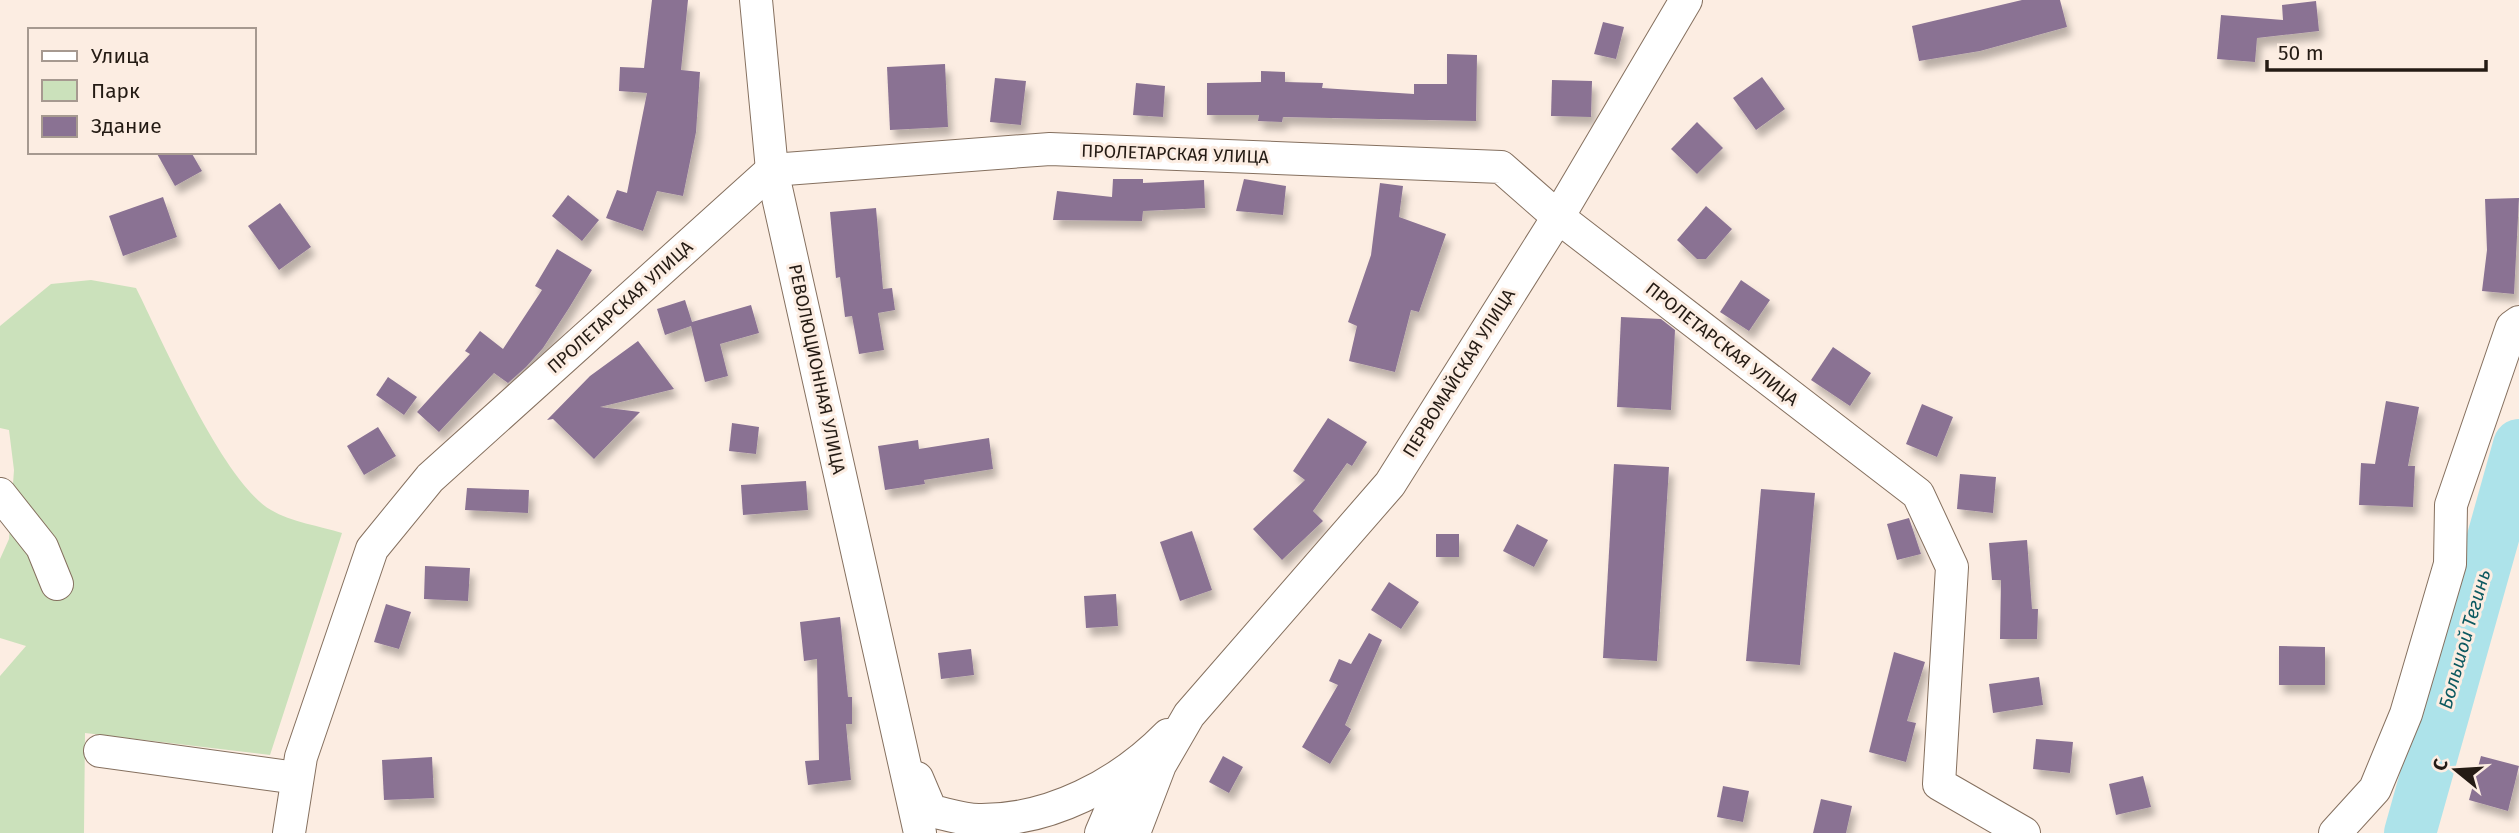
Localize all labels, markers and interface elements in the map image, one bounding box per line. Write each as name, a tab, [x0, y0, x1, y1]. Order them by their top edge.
legend	[28, 28, 256, 154]
scale bar	[2267, 28, 2486, 72]
text: 50 m	[2278, 40, 2324, 66]
text: Улица	[91, 43, 150, 69]
text: Парк	[91, 78, 140, 104]
text: Здание	[91, 113, 162, 139]
street label: ПРОЛЕТАРСКАЯ УЛИЦА	[1081, 140, 1270, 168]
street label: ПРОЛЕТАРСКАЯ УЛИЦА	[543, 236, 698, 378]
street label: РЕВОЛЮЦИОННАЯ УЛИЦА	[784, 262, 850, 477]
street label: ПРОЛЕТАРСКАЯ УЛИЦА	[1641, 278, 1803, 411]
street label: ПЕРВОМАЙСКАЯ УЛИЦА	[1398, 284, 1520, 461]
water label: Большой Тегинь	[2434, 567, 2495, 712]
north arrow	[2421, 735, 2491, 805]
text: С	[2428, 756, 2453, 774]

